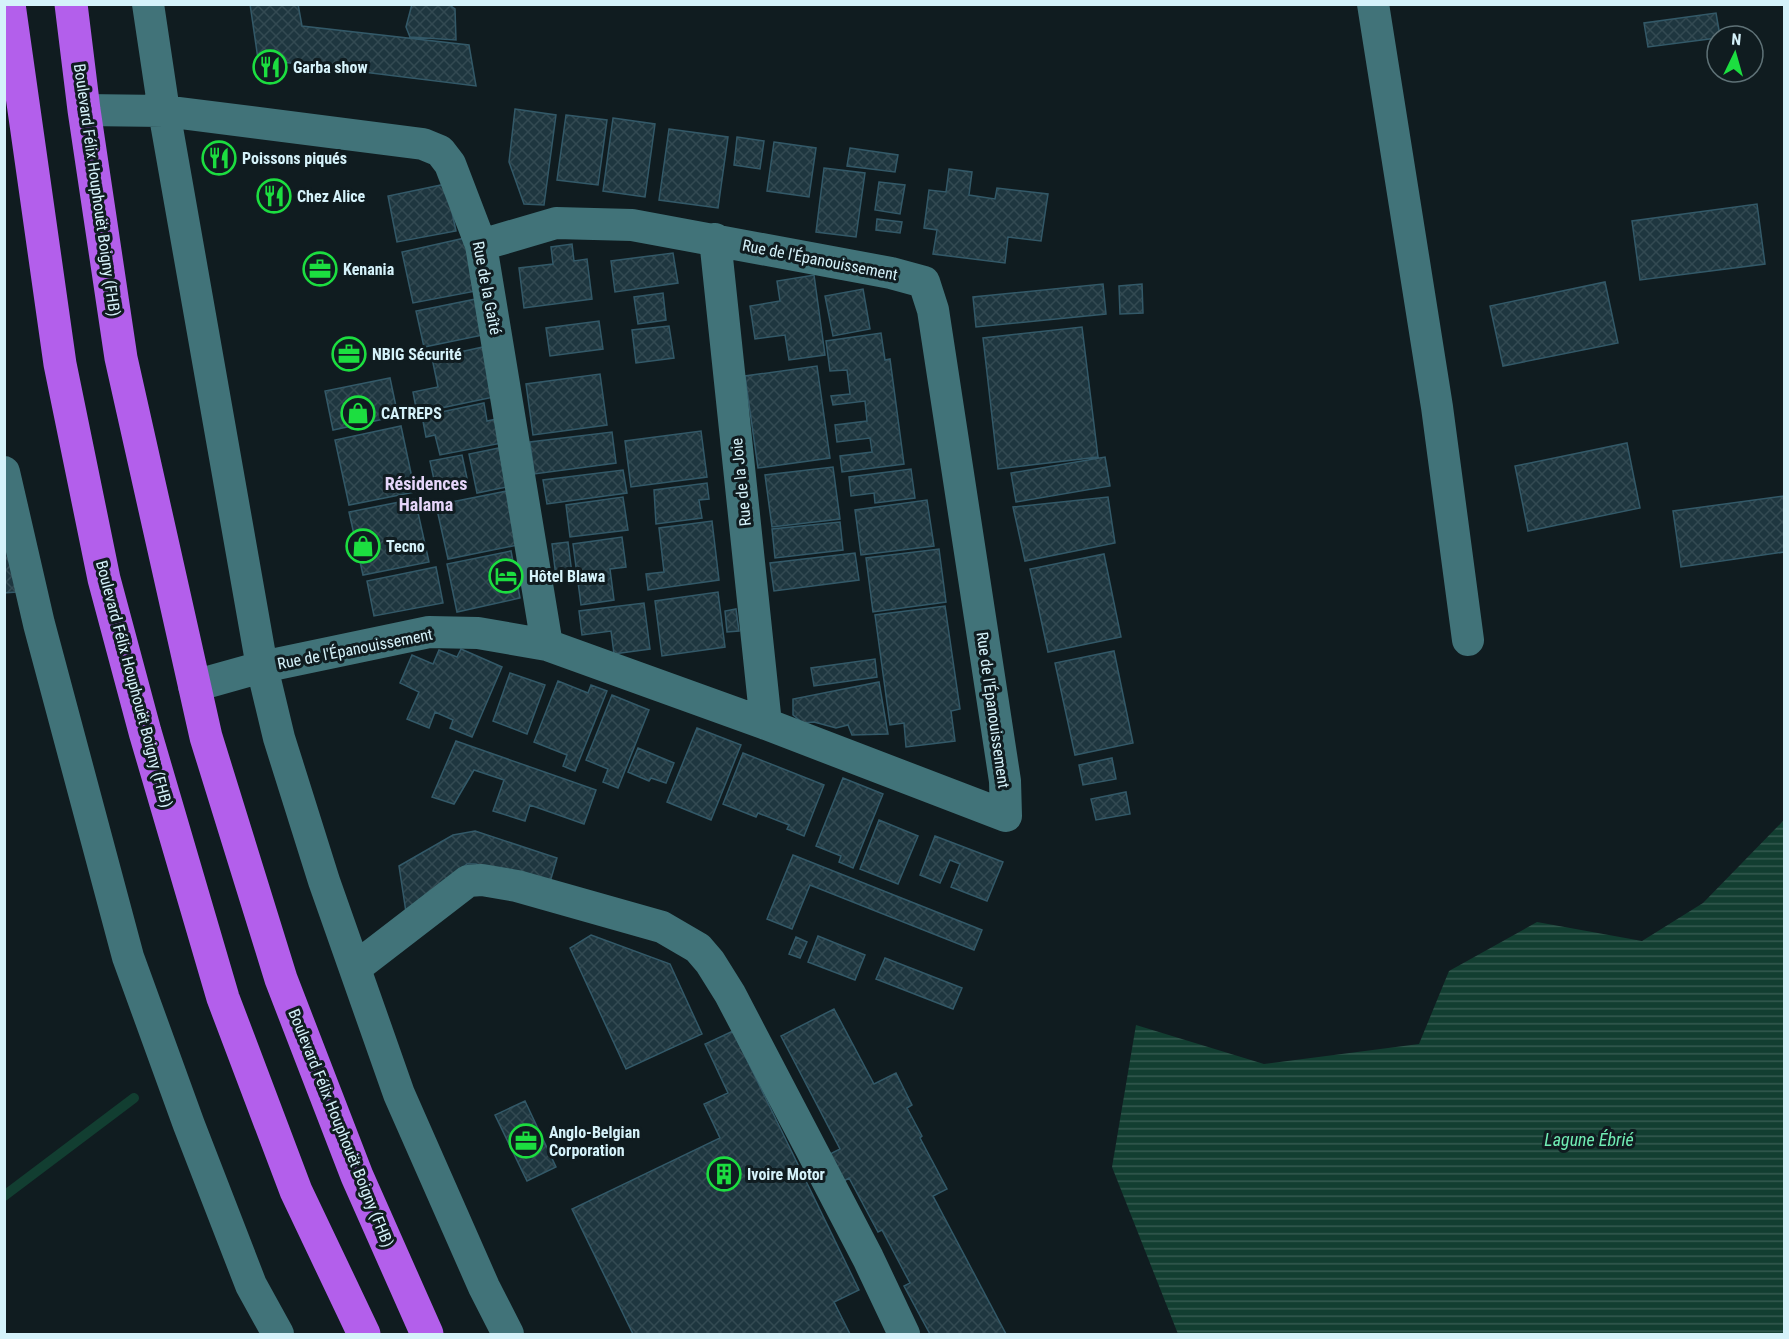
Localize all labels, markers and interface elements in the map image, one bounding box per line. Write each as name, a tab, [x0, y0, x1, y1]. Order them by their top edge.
north arrow	[1705, 24, 1765, 84]
text: N	[1731, 30, 1742, 49]
restaurant icon: Garba show	[252, 49, 288, 85]
place label: Garba show	[293, 58, 368, 77]
street label: Boulevard Félix Houphouët Boigny (FHB)	[70, 62, 124, 318]
restaurant icon: Poissons piqués	[201, 140, 237, 176]
place label: Poissons piqués	[242, 149, 347, 168]
restaurant icon: Chez Alice	[256, 178, 292, 214]
place label: Chez Alice	[297, 187, 366, 206]
street label: Rue de l'Épanouissement	[741, 236, 900, 284]
street label: Rue de la Gaîté	[469, 240, 505, 336]
office icon: Kenania	[302, 251, 338, 287]
place label: Kenania	[343, 260, 395, 279]
office icon: NBIG Sécurité	[331, 336, 367, 372]
place label: NBIG Sécurité	[372, 345, 462, 364]
shop icon: CATREPS	[340, 395, 376, 431]
place label: CATREPS	[381, 404, 442, 423]
street label: Rue de la Joie	[727, 437, 755, 527]
district label: Résidences Halama	[385, 473, 467, 515]
shop icon: Tecno	[345, 528, 381, 564]
place label: Tecno	[386, 537, 425, 556]
street label: Boulevard Félix Houphouët Boigny (FHB)	[92, 558, 176, 810]
hotel icon: Hôtel Blawa	[488, 558, 524, 594]
place label: Hôtel Blawa	[529, 567, 606, 586]
street label: Rue de l'Épanouissement	[276, 625, 435, 673]
street label: Rue de l'Épanouissement	[973, 631, 1013, 790]
street label: Boulevard Félix Houphouët Boigny (FHB)	[284, 1006, 398, 1250]
office icon: Anglo-Belgian Corporation	[508, 1123, 544, 1159]
place label: Anglo-Belgian Corporation	[549, 1123, 640, 1160]
water label: Lagune Ébrié	[1544, 1129, 1634, 1150]
building icon: Ivoire Motor	[706, 1156, 742, 1192]
place label: Ivoire Motor	[747, 1165, 825, 1184]

